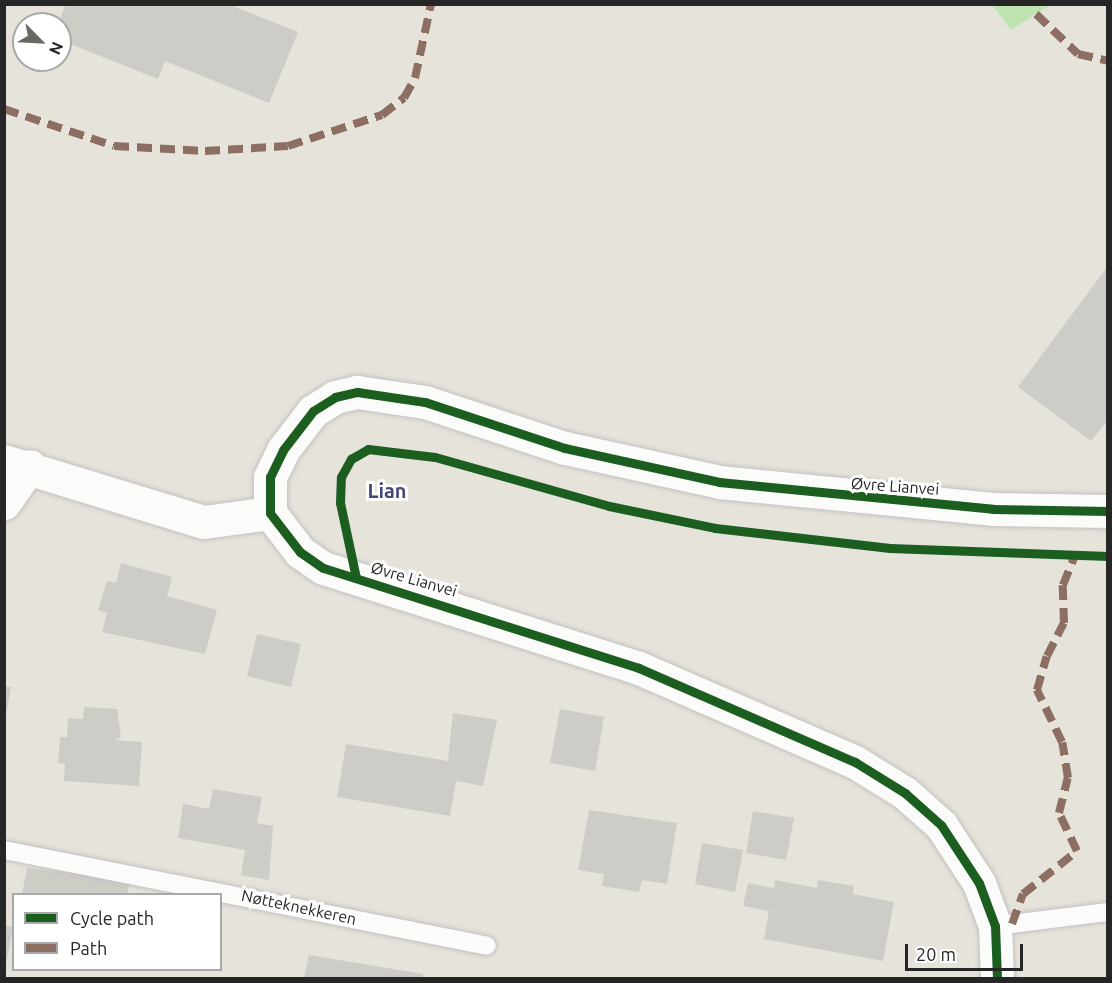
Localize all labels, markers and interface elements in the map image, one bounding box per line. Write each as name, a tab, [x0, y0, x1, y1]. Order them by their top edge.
north arrow	[12, 12, 72, 72]
text: N	[46, 39, 67, 58]
street label: Øvre Lianvei	[850, 473, 940, 499]
district label: Lian	[367, 478, 407, 502]
street label: Øvre Lianvei	[369, 558, 459, 600]
street label: Nøtteknekkeren	[240, 885, 358, 929]
legend	[12, 893, 222, 971]
text: Cycle path	[70, 908, 154, 928]
scale bar	[908, 932, 1026, 970]
text: Path	[70, 938, 107, 958]
text: 20 m	[916, 944, 956, 964]

